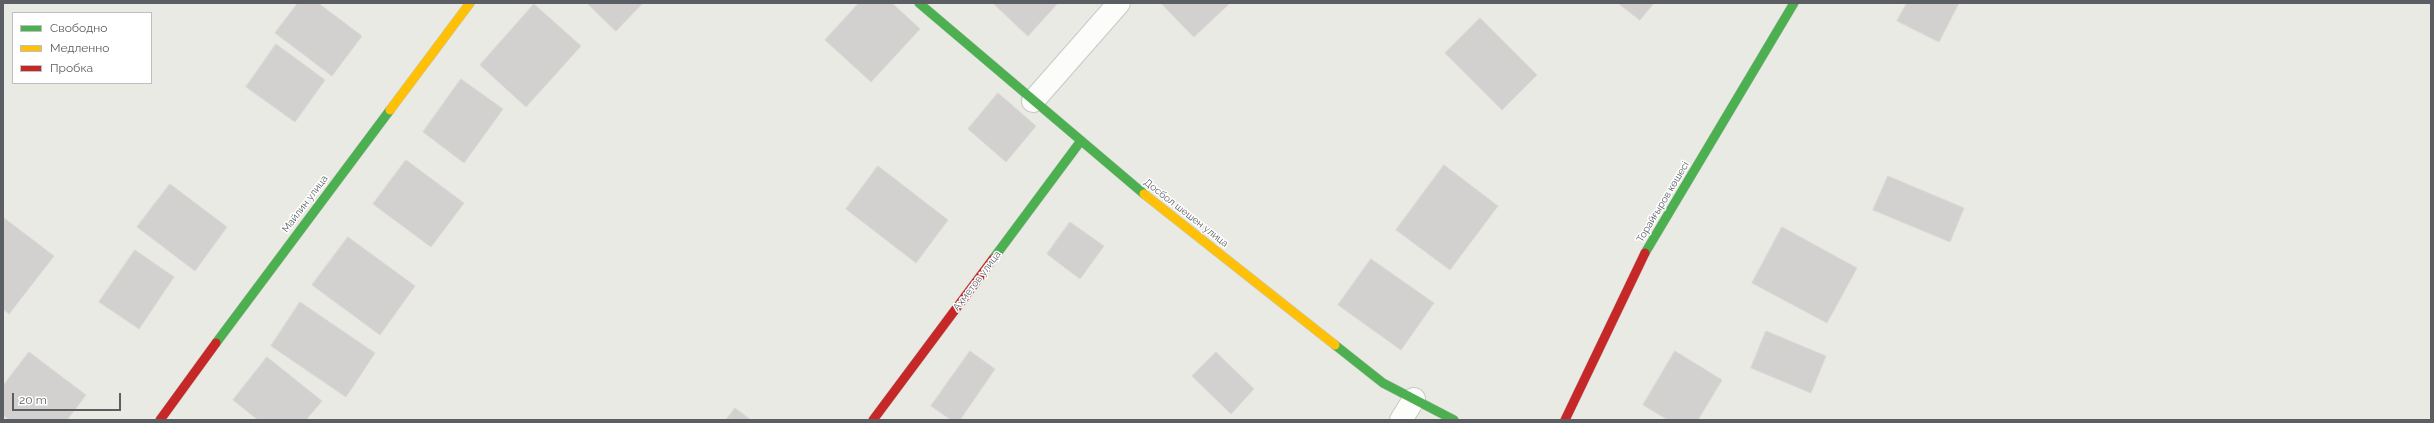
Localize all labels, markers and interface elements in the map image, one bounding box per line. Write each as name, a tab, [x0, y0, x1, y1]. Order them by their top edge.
legend	[12, 12, 152, 84]
text: Свободно	[50, 21, 107, 35]
text: Медленно	[50, 41, 109, 55]
text: Пробка	[50, 61, 93, 75]
street label: Торайғыров көшесі	[1634, 160, 1692, 244]
street label: Майлин улица	[280, 173, 330, 235]
street label: Досбол шешен улица	[1141, 176, 1231, 250]
street label: Ахметов улица	[951, 249, 1003, 313]
scale bar	[14, 385, 123, 411]
text: 20 m	[19, 393, 47, 407]

